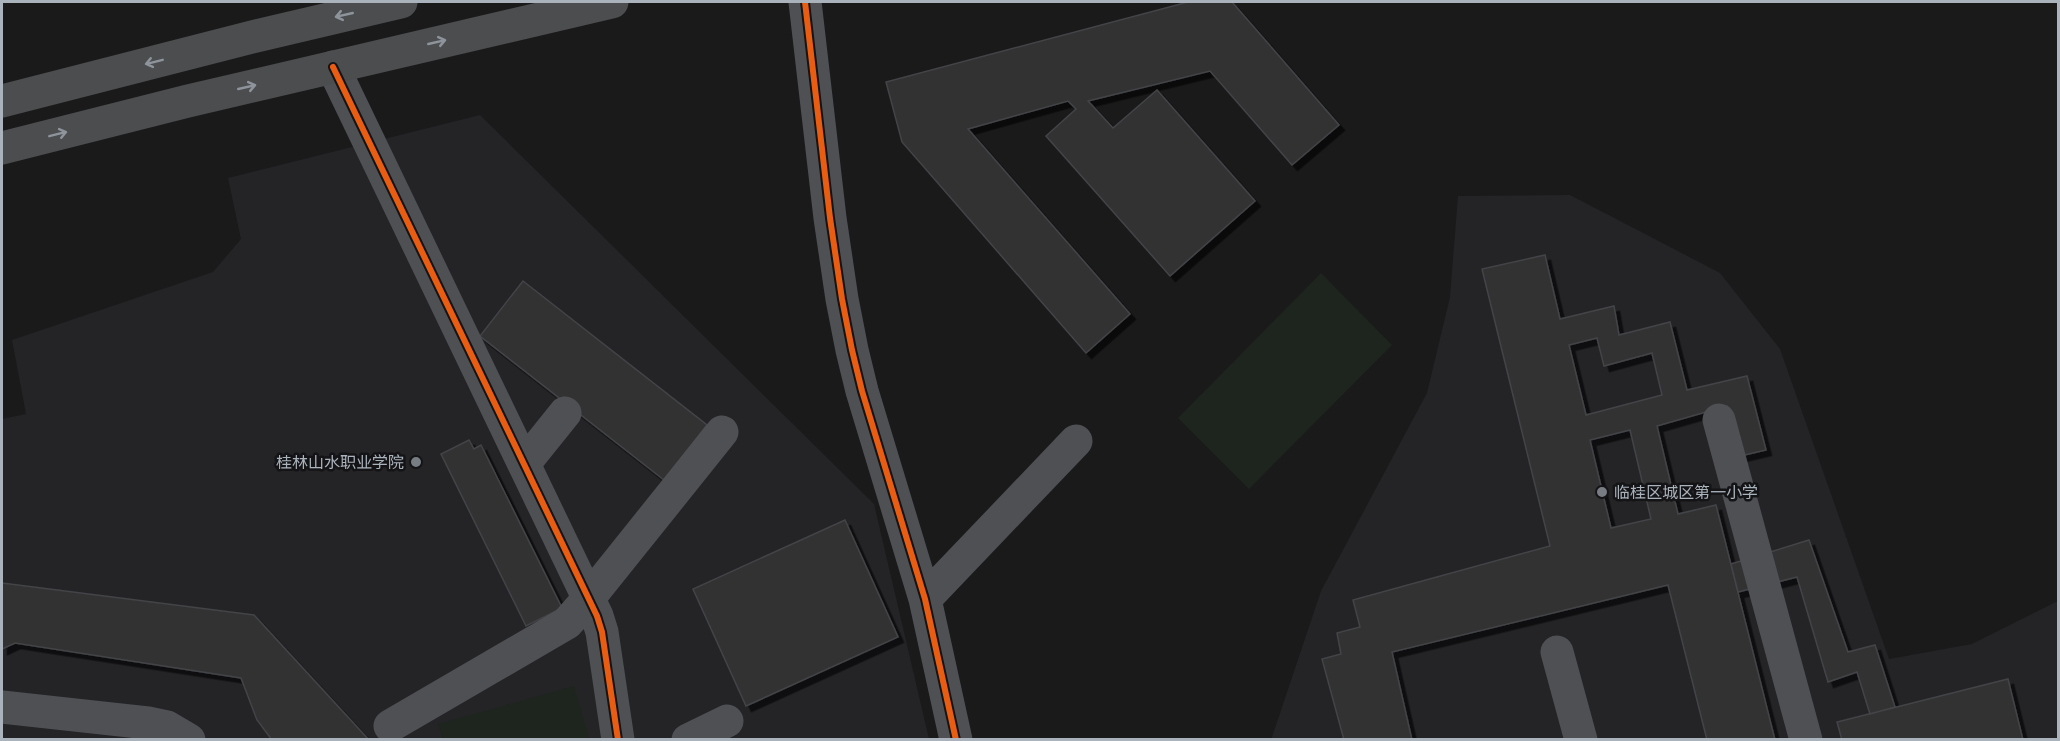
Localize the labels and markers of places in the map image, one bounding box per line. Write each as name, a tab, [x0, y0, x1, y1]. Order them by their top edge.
place label: 桂林山水职业学院	[276, 453, 404, 471]
marker: 桂林山水职业学院	[409, 455, 423, 469]
place label: 临桂区城区第一小学	[1614, 483, 1758, 501]
marker: 临桂区城区第一小学	[1595, 485, 1609, 499]

